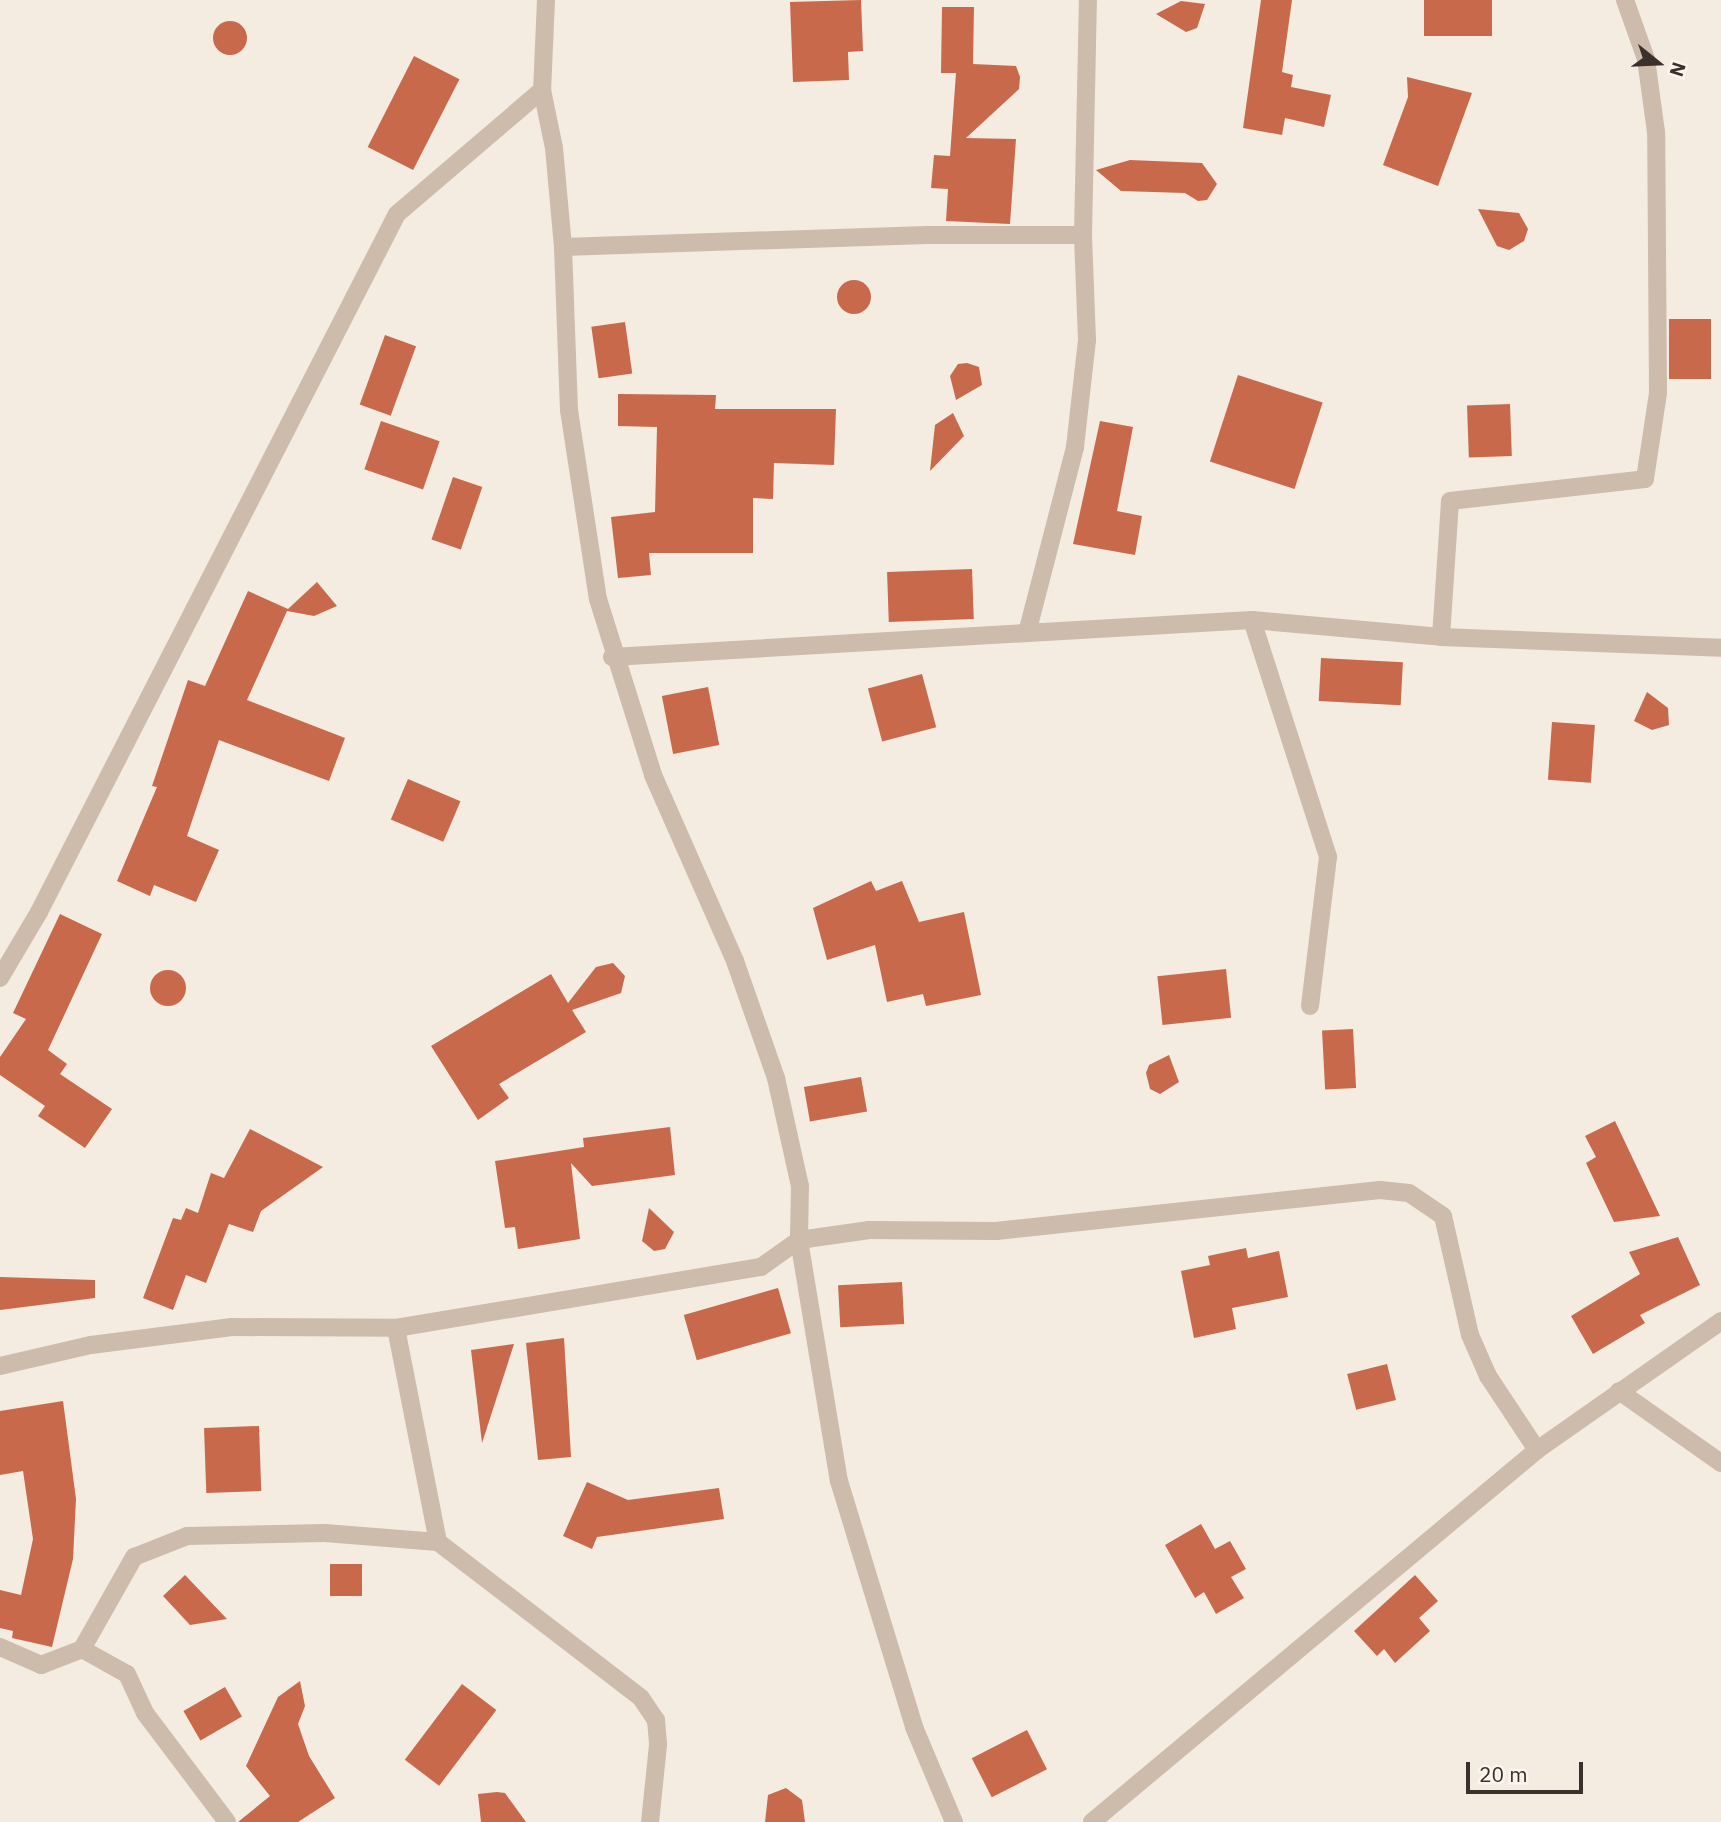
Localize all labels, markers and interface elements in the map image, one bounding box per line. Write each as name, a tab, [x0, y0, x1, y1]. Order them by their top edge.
north arrow	[1623, 28, 1693, 98]
text: N	[1664, 59, 1692, 80]
scale bar	[1469, 1748, 1586, 1792]
text: 20 m	[1479, 1760, 1528, 1788]

